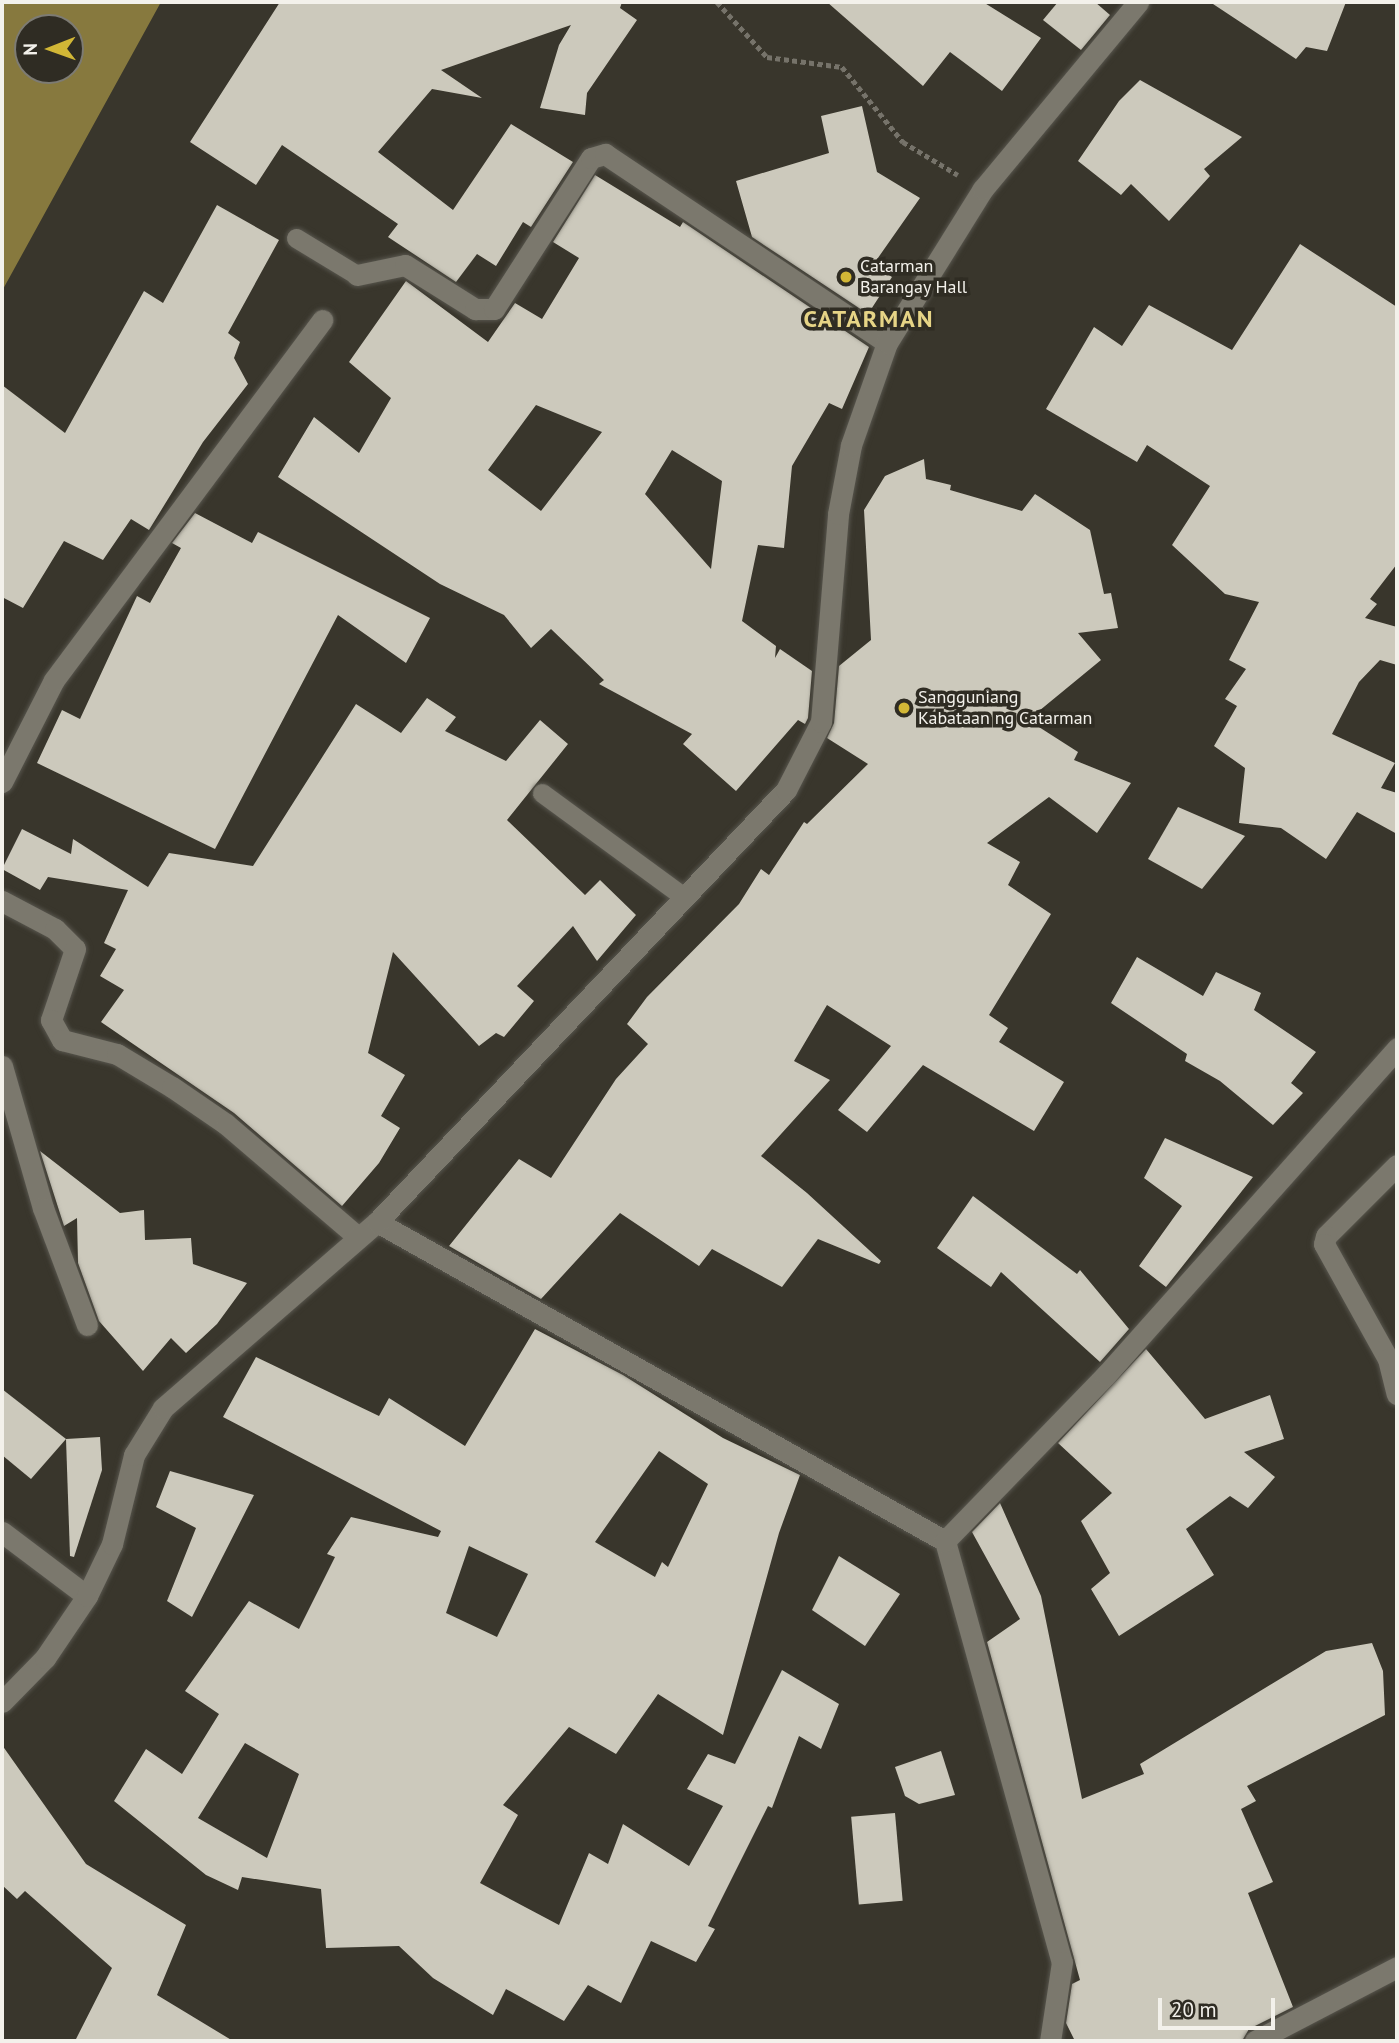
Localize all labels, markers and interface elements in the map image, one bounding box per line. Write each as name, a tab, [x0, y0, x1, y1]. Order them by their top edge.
north arrow	[14, 14, 84, 84]
text: N	[18, 43, 42, 56]
place label: Catarman Barangay Hall	[860, 256, 968, 298]
marker: Catarman Barangay Hall	[838, 269, 854, 285]
district label: CATARMAN	[804, 305, 934, 333]
place label: Sangguniang Kabataan ng Catarman	[918, 687, 1092, 730]
marker: Sangguniang Kabataan ng Catarman	[896, 700, 912, 716]
scale bar	[1161, 1983, 1278, 2027]
text: 20 m	[1171, 1996, 1217, 2023]

